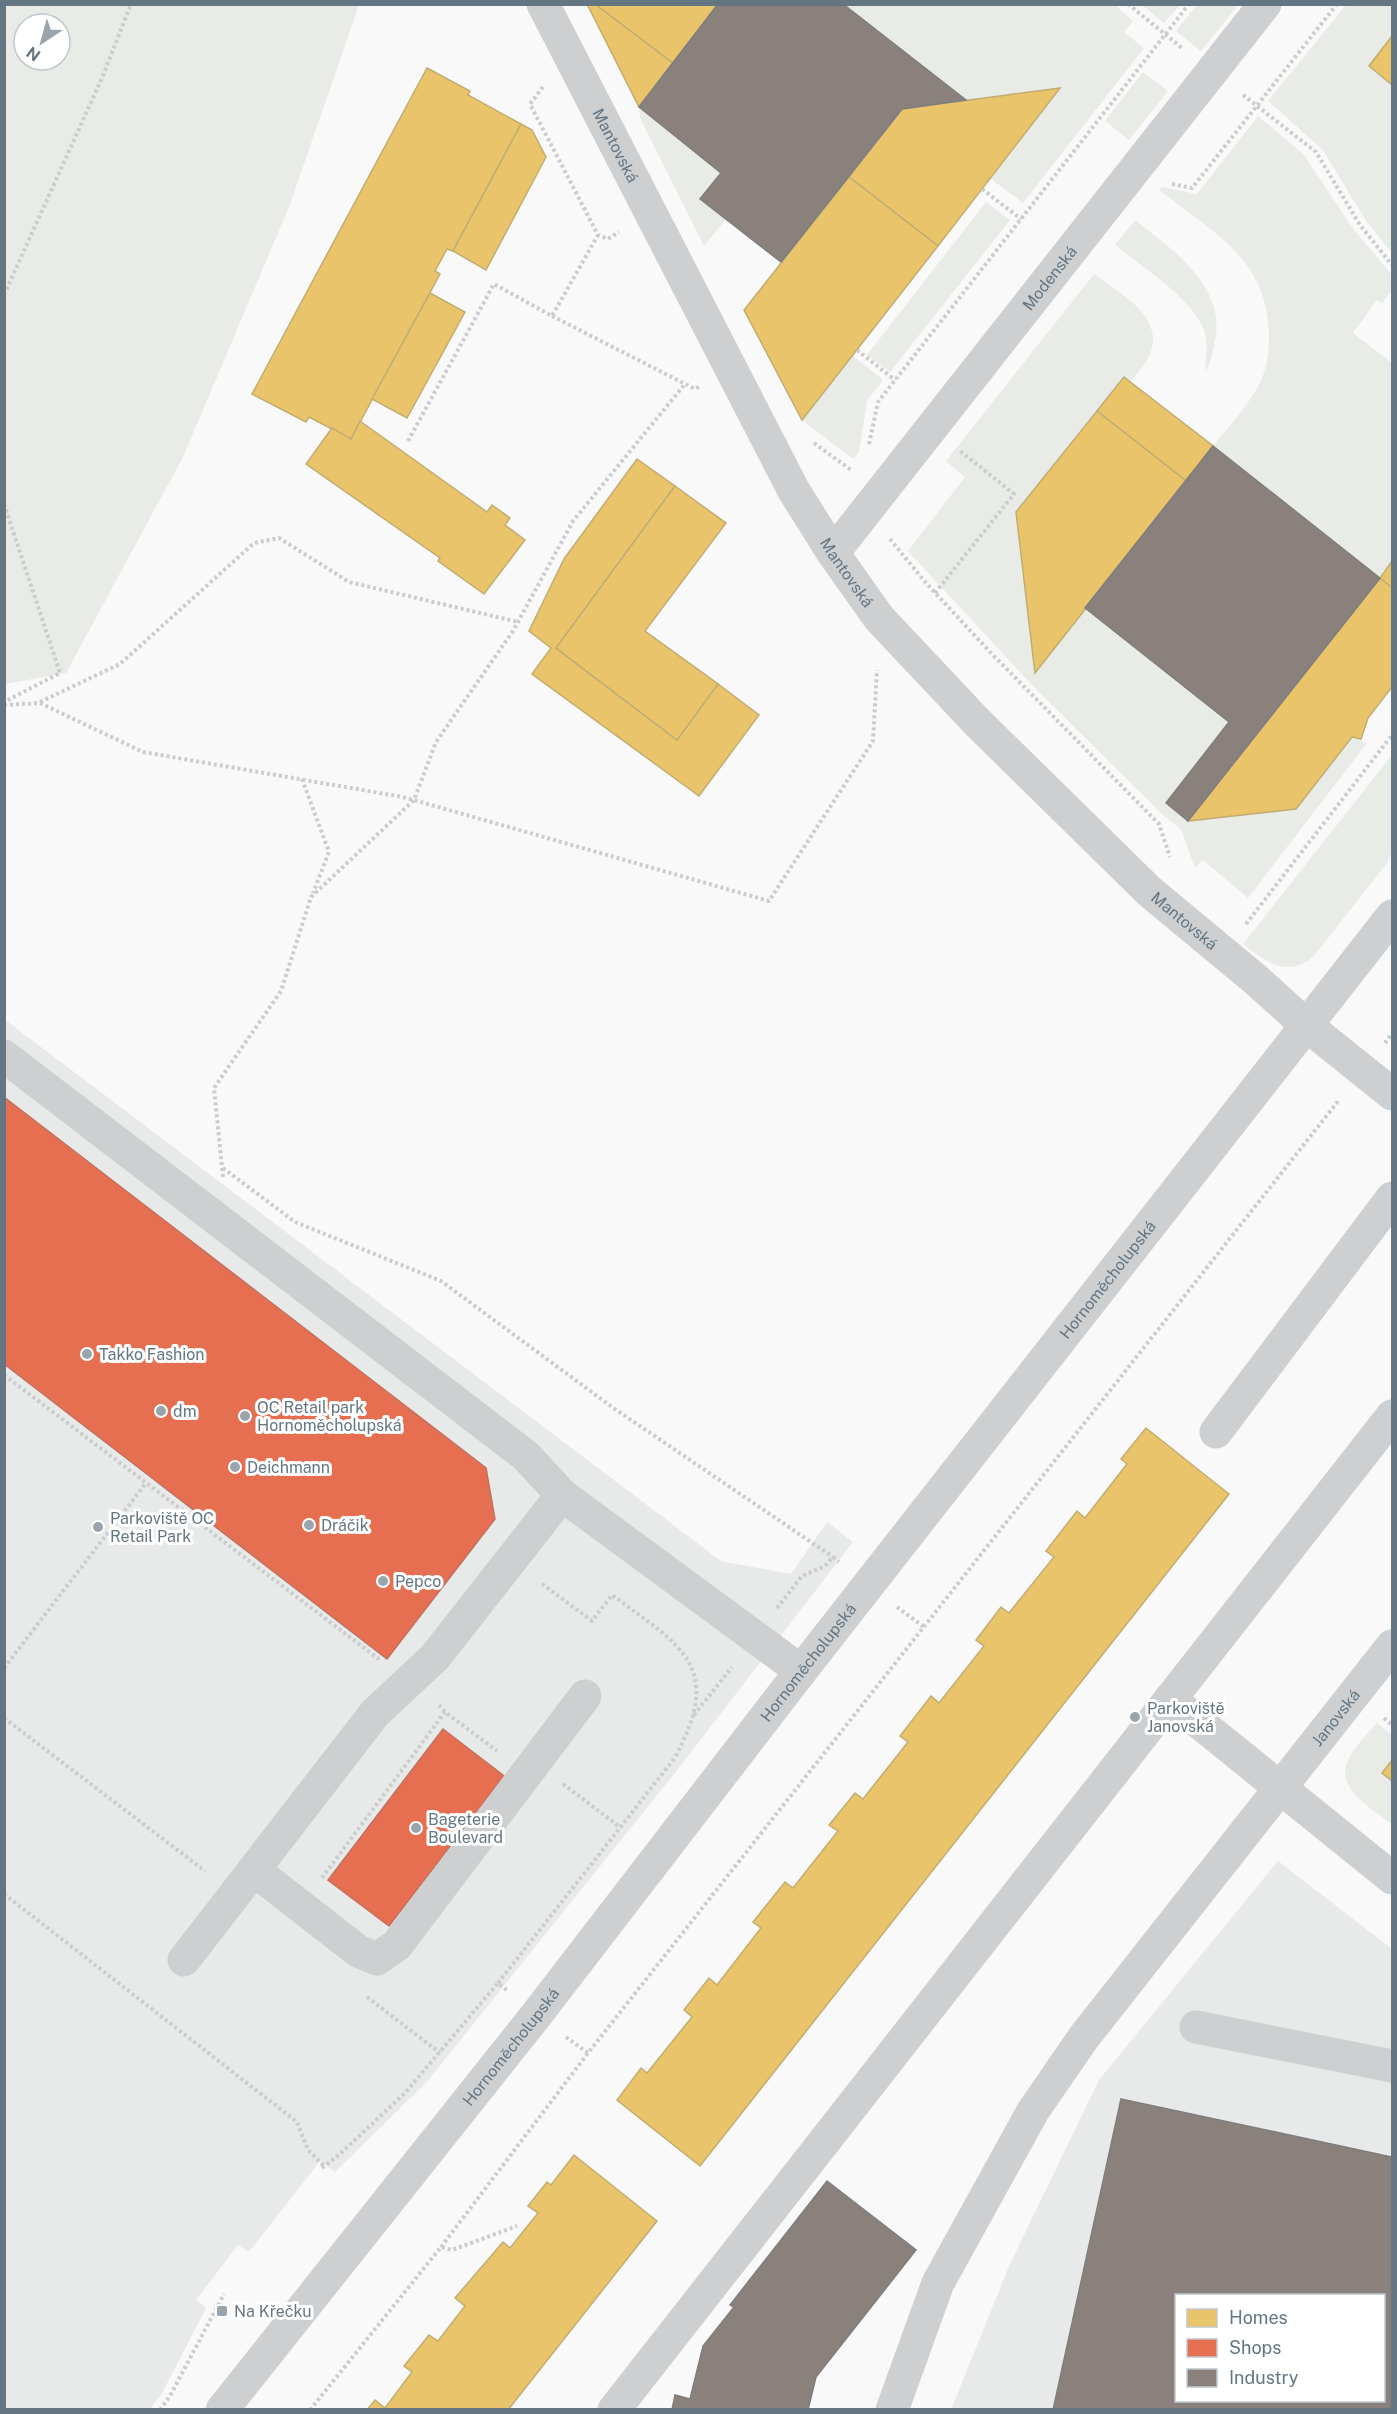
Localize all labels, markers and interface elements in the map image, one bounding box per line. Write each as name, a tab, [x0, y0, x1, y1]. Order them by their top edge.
north arrow	[12, 12, 72, 72]
text: N	[23, 42, 44, 65]
street label: Mantovská	[589, 105, 643, 185]
street label: Modenská	[1018, 242, 1081, 314]
street label: Mantovská	[816, 534, 878, 611]
street label: Mantovská	[1148, 888, 1222, 954]
street label: Hornoměcholupská	[1055, 1217, 1160, 1342]
place label: Takko Fashion	[99, 1345, 205, 1364]
marker: Takko Fashion	[80, 1347, 94, 1361]
place label: OC Retail park Hornoměcholupská	[257, 1398, 402, 1435]
place label: dm	[173, 1402, 197, 1421]
marker: dm	[154, 1404, 168, 1418]
marker: OC Retail park Hornoměcholupská	[238, 1409, 252, 1423]
place label: Deichmann	[247, 1458, 330, 1477]
marker: Deichmann	[228, 1460, 242, 1474]
place label: Parkoviště OC Retail Park	[110, 1509, 214, 1546]
place label: Dráčik	[321, 1516, 369, 1535]
marker: Dráčik	[302, 1518, 316, 1532]
marker: Parkoviště OC Retail Park	[91, 1520, 105, 1534]
place label: Pepco	[395, 1572, 441, 1591]
marker: Pepco	[376, 1574, 390, 1588]
street label: Hornoměcholupská	[756, 1599, 860, 1725]
street label: Janovská	[1307, 1685, 1364, 1750]
place label: Parkoviště Janovská	[1147, 1699, 1225, 1736]
marker: Parkoviště Janovská	[1128, 1710, 1142, 1724]
place label: Bageterie Boulevard	[428, 1810, 503, 1847]
marker: Bageterie Boulevard	[409, 1821, 423, 1835]
street label: Hornoměcholupská	[458, 1984, 563, 2109]
legend	[1175, 2294, 1385, 2402]
place label: Na Křečku	[234, 2302, 312, 2321]
marker: Na Křečku	[215, 2304, 229, 2318]
text: Homes	[1229, 2307, 1288, 2328]
text: Shops	[1229, 2337, 1281, 2358]
text: Industry	[1229, 2367, 1299, 2388]

